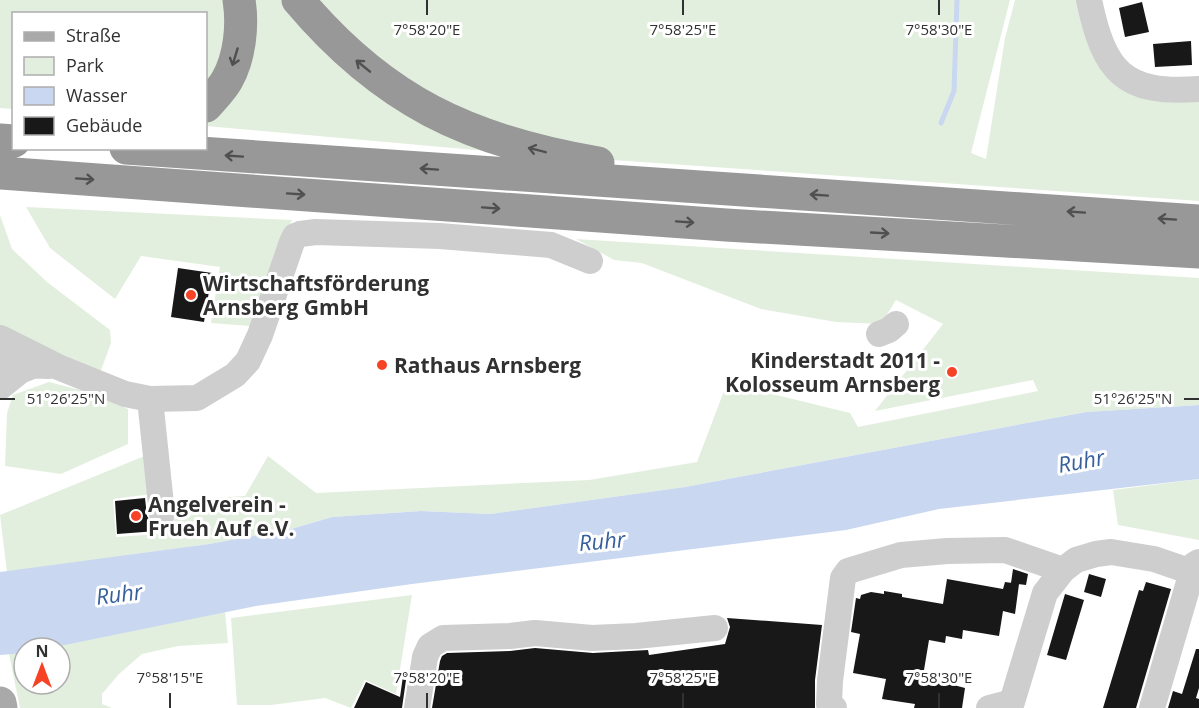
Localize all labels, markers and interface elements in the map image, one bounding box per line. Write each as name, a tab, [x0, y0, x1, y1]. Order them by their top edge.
legend	[12, 12, 207, 150]
text: 7°58'20"E	[394, 19, 460, 39]
text: 7°58'25"E	[650, 19, 716, 39]
text: 7°58'30"E	[906, 19, 972, 39]
text: Straße	[66, 23, 121, 47]
one-way arrow	[229, 47, 240, 66]
text: Park	[66, 53, 104, 77]
one-way arrow	[355, 60, 371, 73]
text: Wasser	[66, 83, 128, 107]
text: Gebäude	[66, 113, 142, 137]
one-way arrow	[528, 144, 547, 156]
one-way arrow	[225, 150, 244, 161]
one-way arrow	[419, 163, 439, 174]
one-way arrow	[75, 174, 95, 185]
one-way arrow	[286, 189, 306, 200]
one-way arrow	[810, 189, 830, 200]
one-way arrow	[480, 203, 500, 214]
one-way arrow	[1067, 207, 1087, 218]
one-way arrow	[1157, 213, 1177, 224]
one-way arrow	[675, 217, 695, 228]
one-way arrow	[869, 228, 889, 239]
place label: Wirtschaftsförderung Arnsberg GmbH	[203, 269, 429, 321]
marker: Wirtschaftsförderung Arnsberg GmbH	[184, 288, 198, 302]
place label: Kinderstadt 2011 - Kolosseum Arnsberg	[725, 346, 940, 398]
place label: Rathaus Arnsberg	[394, 351, 581, 379]
marker: Rathaus Arnsberg	[375, 358, 389, 372]
marker: Kinderstadt 2011 - Kolosseum Arnsberg	[945, 365, 959, 379]
text: 51°26'25"N	[27, 388, 105, 408]
text: 51°26'25"N	[1094, 388, 1172, 408]
water label: Ruhr	[1055, 441, 1108, 479]
place label: Angelverein - Frueh Auf e.V.	[148, 490, 294, 542]
marker: Angelverein - Frueh Auf e.V.	[129, 509, 143, 523]
water label: Ruhr	[577, 523, 628, 557]
water label: Ruhr	[94, 575, 145, 611]
north arrow	[12, 636, 72, 696]
text: N	[35, 640, 49, 662]
text: 7°58'15"E	[137, 667, 203, 687]
text: 7°58'20"E	[394, 667, 460, 687]
text: 7°58'25"E	[650, 667, 716, 687]
text: 7°58'30"E	[906, 667, 972, 687]

